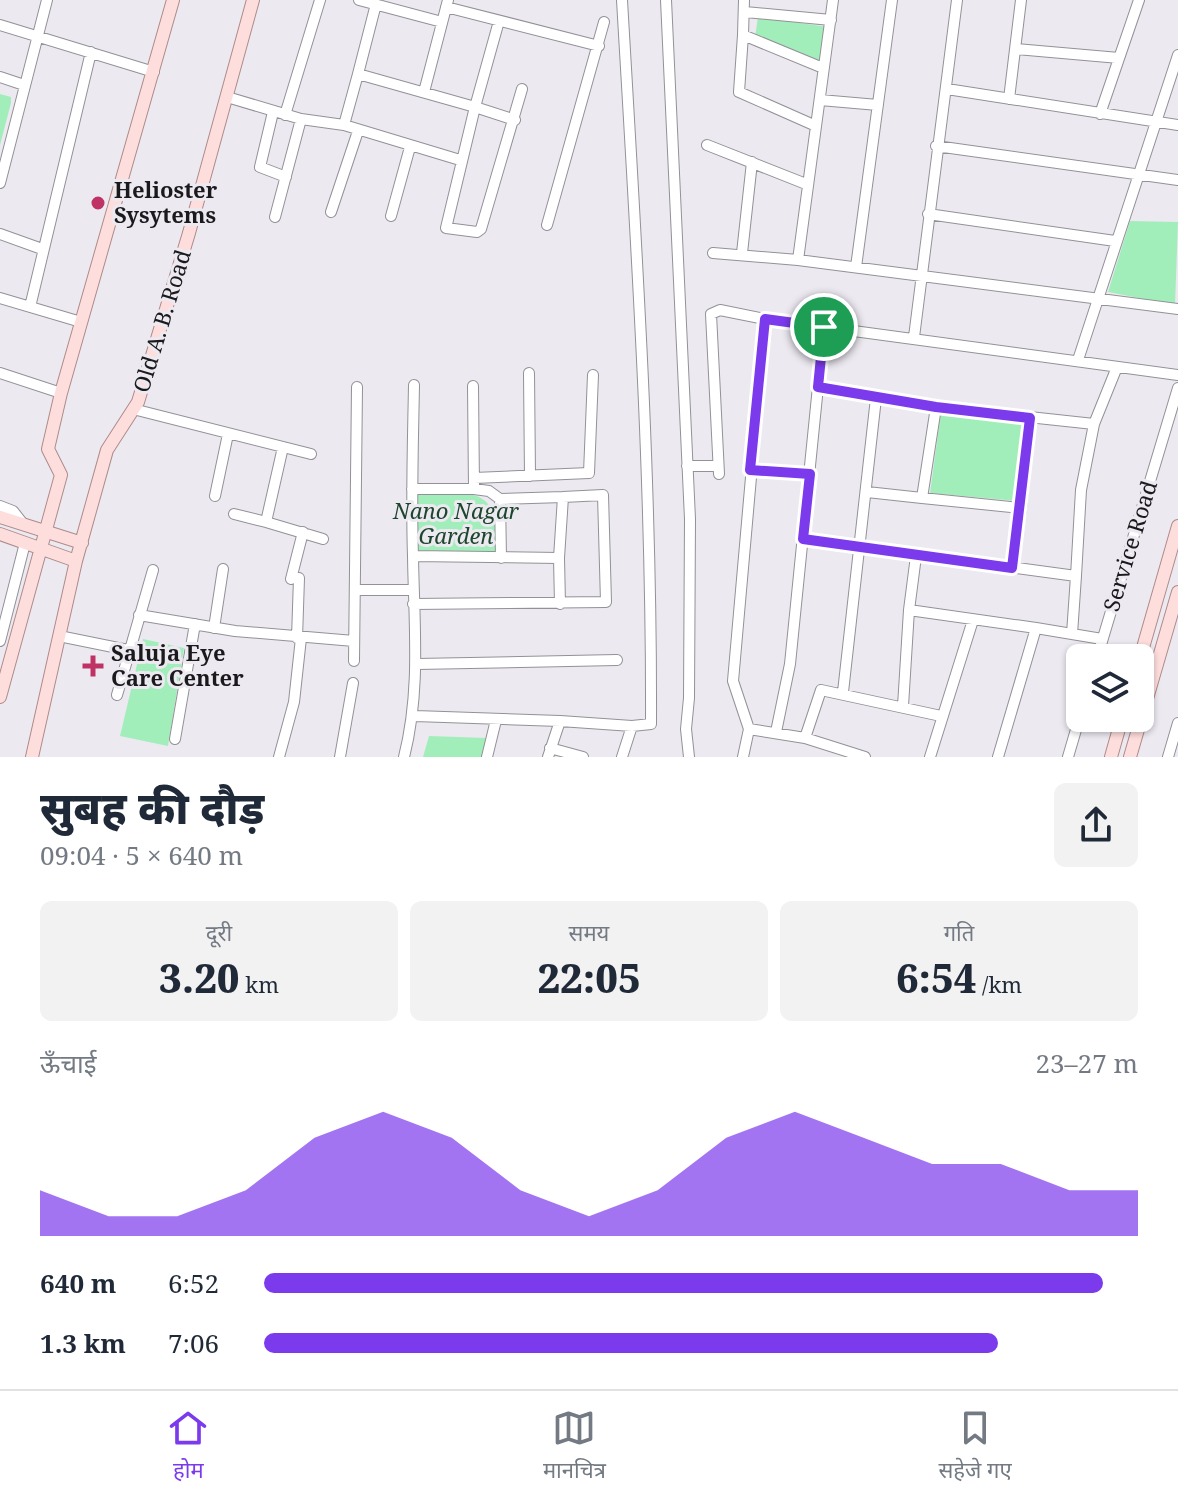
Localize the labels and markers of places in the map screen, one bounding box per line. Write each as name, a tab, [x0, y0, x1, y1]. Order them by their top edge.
place label: Helioster Sysytems	[114, 174, 218, 229]
marker: Helioster Sysytems	[89, 194, 107, 212]
pin	[790, 293, 858, 361]
place label: Saluja Eye Care Center	[111, 637, 244, 692]
marker: Saluja Eye Care Center	[82, 655, 104, 677]

